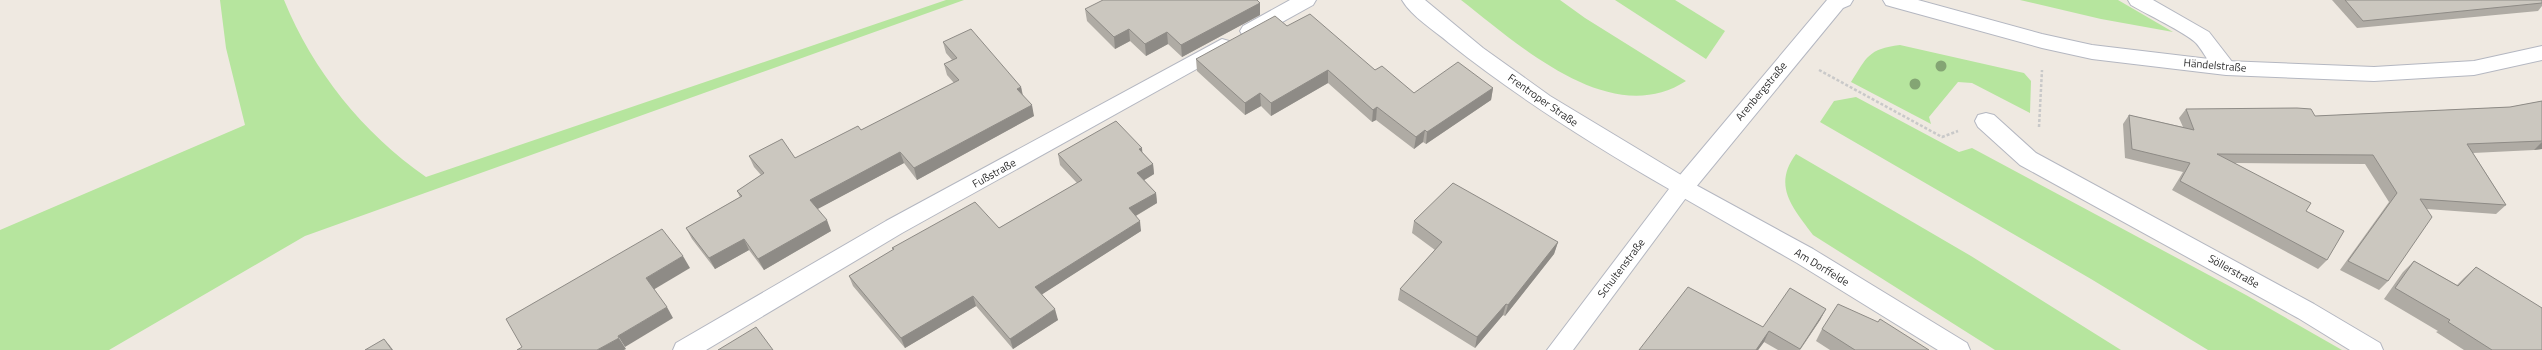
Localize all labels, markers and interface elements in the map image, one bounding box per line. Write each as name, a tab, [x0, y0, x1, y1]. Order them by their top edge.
street label: Händelstraße	[2183, 54, 2247, 76]
street label: Arenbergstraße	[1732, 58, 1791, 124]
street label: Frentroper Straße	[1505, 70, 1582, 130]
street label: Fußstraße	[969, 154, 1019, 192]
street label: Schultenstraße	[1593, 235, 1649, 301]
street label: Am Dorffelde	[1792, 244, 1853, 290]
street label: Söllerstraße	[2205, 250, 2263, 292]

